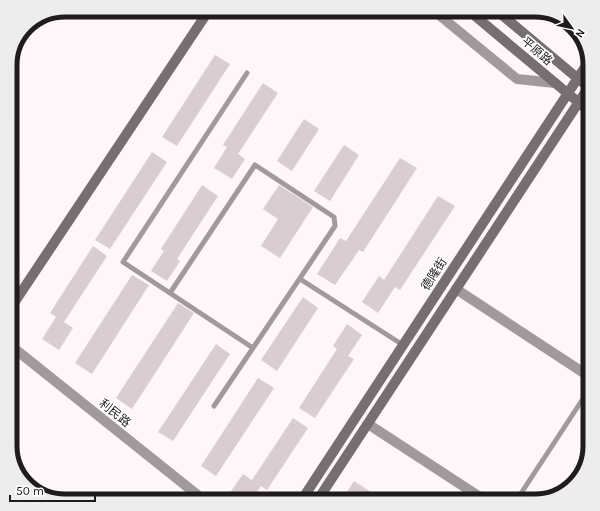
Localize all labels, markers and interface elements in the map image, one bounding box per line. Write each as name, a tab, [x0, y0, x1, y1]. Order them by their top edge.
north arrow	[552, 8, 592, 48]
text: N	[572, 26, 588, 40]
street label: 平原路	[519, 34, 555, 68]
street label: 德隆街	[418, 255, 450, 293]
street label: 利民路	[97, 396, 133, 430]
scale bar	[10, 477, 95, 503]
text: 50 m	[16, 484, 44, 498]

